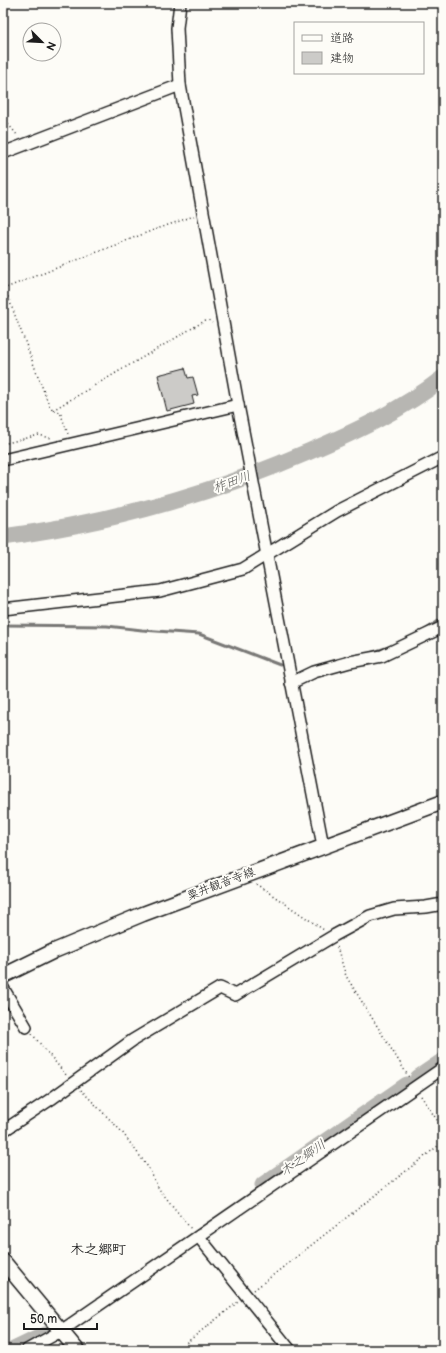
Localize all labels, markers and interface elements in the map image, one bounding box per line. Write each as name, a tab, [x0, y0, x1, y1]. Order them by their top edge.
north arrow	[22, 22, 62, 62]
legend	[294, 22, 424, 74]
text: 道路	[330, 31, 354, 46]
text: N	[43, 39, 58, 52]
text: 建物	[330, 51, 354, 66]
water label: 柞田川	[211, 468, 253, 496]
street label: 粟井観音寺線	[185, 864, 257, 904]
water label: 木之郷川	[277, 1137, 329, 1179]
district label: 木之郷町	[70, 1241, 126, 1258]
scale bar	[24, 1305, 97, 1331]
text: 50 m	[30, 1312, 57, 1327]

